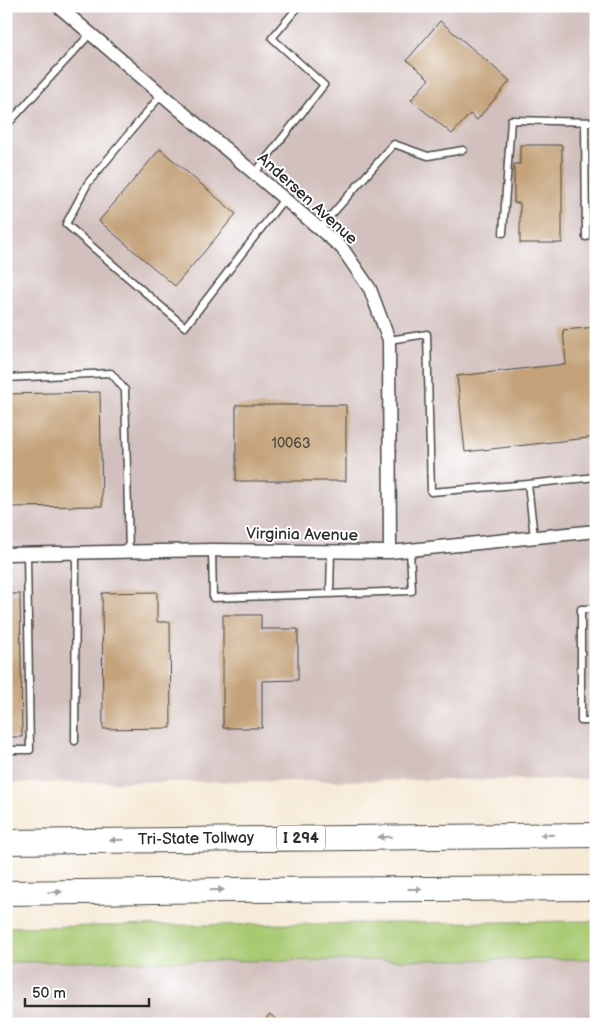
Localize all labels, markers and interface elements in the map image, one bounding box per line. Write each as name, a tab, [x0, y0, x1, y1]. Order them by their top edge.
street label: Andersen Avenue	[253, 149, 361, 249]
house number: 10063	[271, 435, 311, 452]
street label: Virginia Avenue	[246, 525, 359, 545]
road number: I 294	[277, 826, 325, 850]
street label: Tri-State Tollway	[138, 828, 255, 850]
one-way arrow	[539, 831, 555, 839]
one-way arrow	[376, 833, 392, 841]
one-way arrow	[109, 836, 125, 844]
one-way arrow	[407, 885, 423, 893]
one-way arrow	[210, 886, 226, 894]
one-way arrow	[47, 888, 63, 896]
scale bar	[25, 975, 149, 1007]
text: 50 m	[32, 984, 66, 1003]

